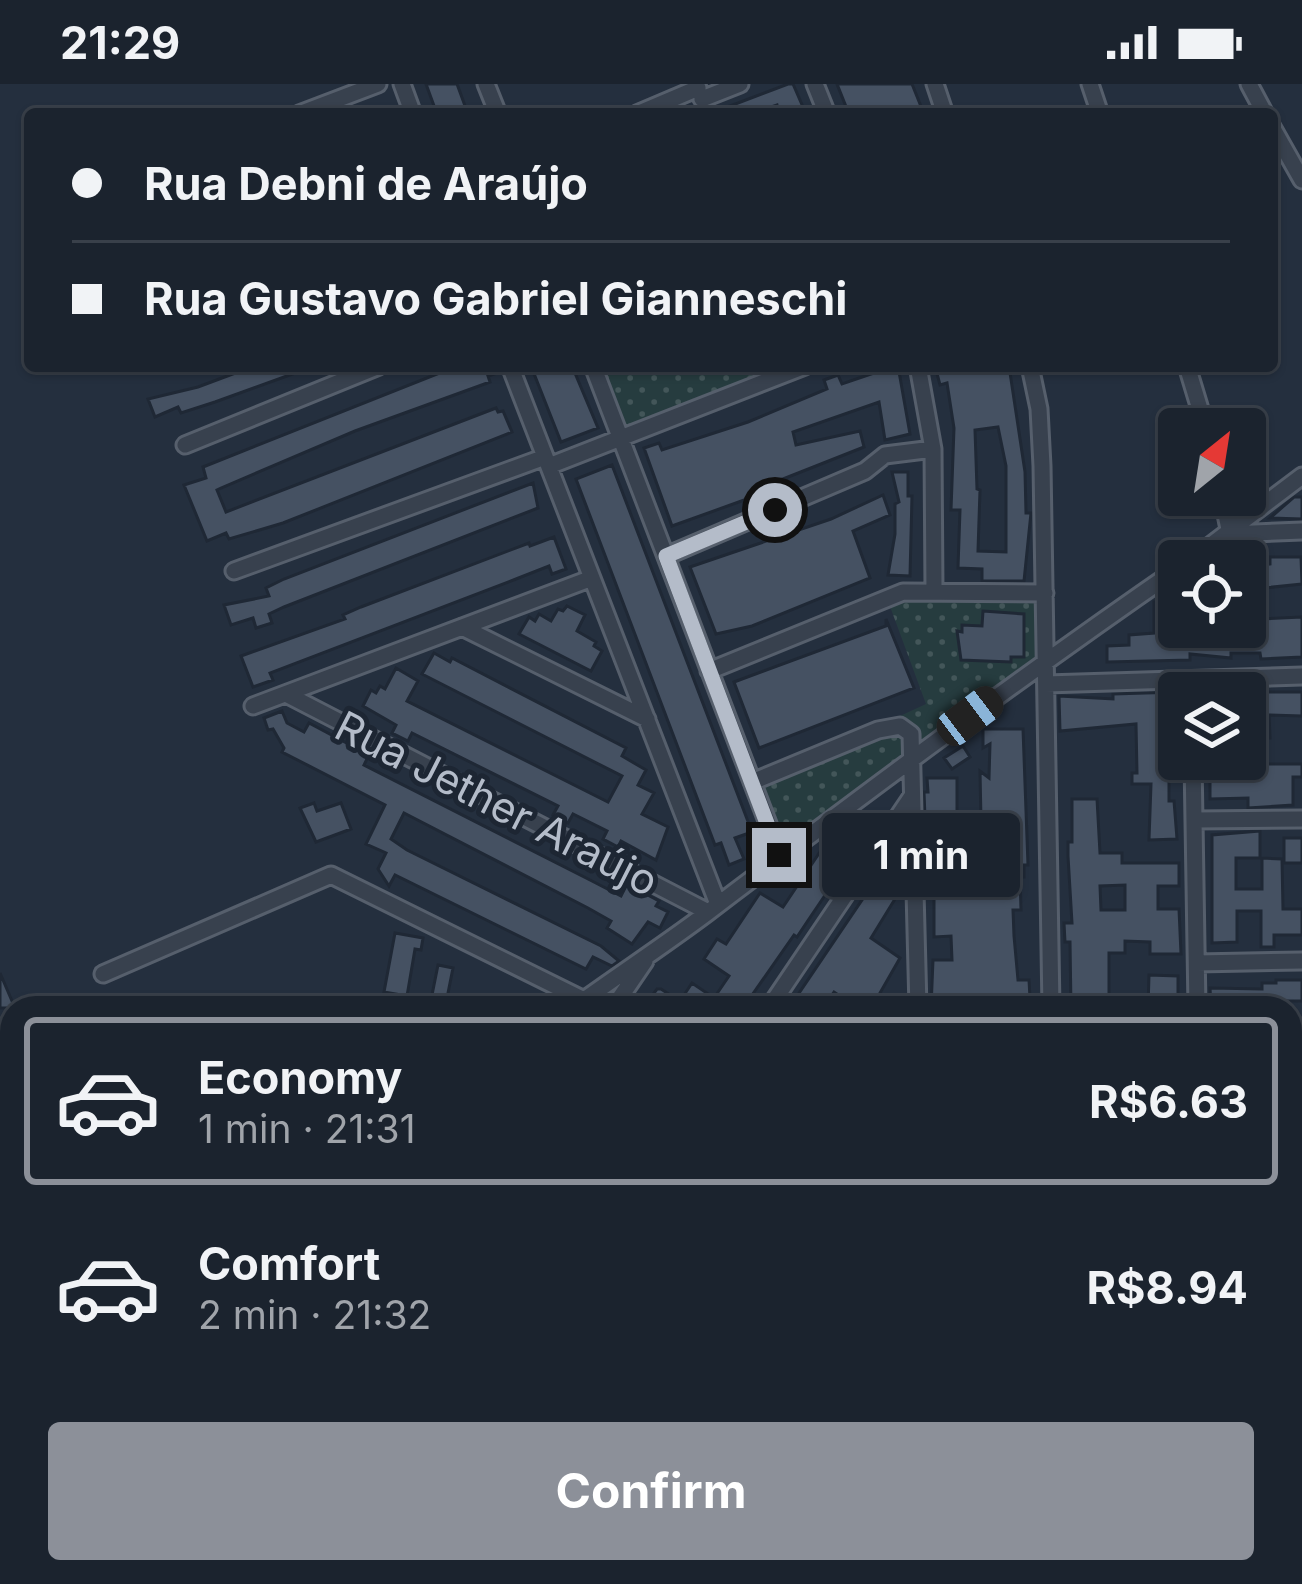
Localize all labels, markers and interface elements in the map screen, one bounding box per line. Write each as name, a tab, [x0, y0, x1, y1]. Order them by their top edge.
text: 21:29	[60, 15, 180, 70]
text: Rua Debni de Araújo	[144, 156, 588, 211]
text: Rua Gustavo Gabriel Gianneschi	[144, 271, 847, 326]
north arrow	[1158, 408, 1266, 516]
map controls	[1158, 408, 1266, 780]
route start	[748, 483, 802, 537]
button: locate	[1158, 540, 1266, 648]
button: layers	[1158, 672, 1266, 780]
car	[930, 680, 1010, 752]
street label: Rua Jether Araújo	[327, 700, 667, 906]
callout: 1 min	[821, 813, 1019, 897]
route end	[752, 828, 806, 882]
text: 1 min	[873, 831, 969, 878]
icon: car	[54, 1047, 162, 1155]
text: Economy	[198, 1050, 402, 1105]
text: R$6.63	[1089, 1074, 1248, 1129]
text: 1 min · 21:31	[198, 1105, 416, 1152]
icon: car	[54, 1233, 162, 1341]
text: Comfort	[198, 1236, 380, 1291]
text: R$8.94	[1087, 1260, 1248, 1315]
text: 2 min · 21:32	[198, 1291, 431, 1338]
button: Confirm	[48, 1422, 1254, 1560]

